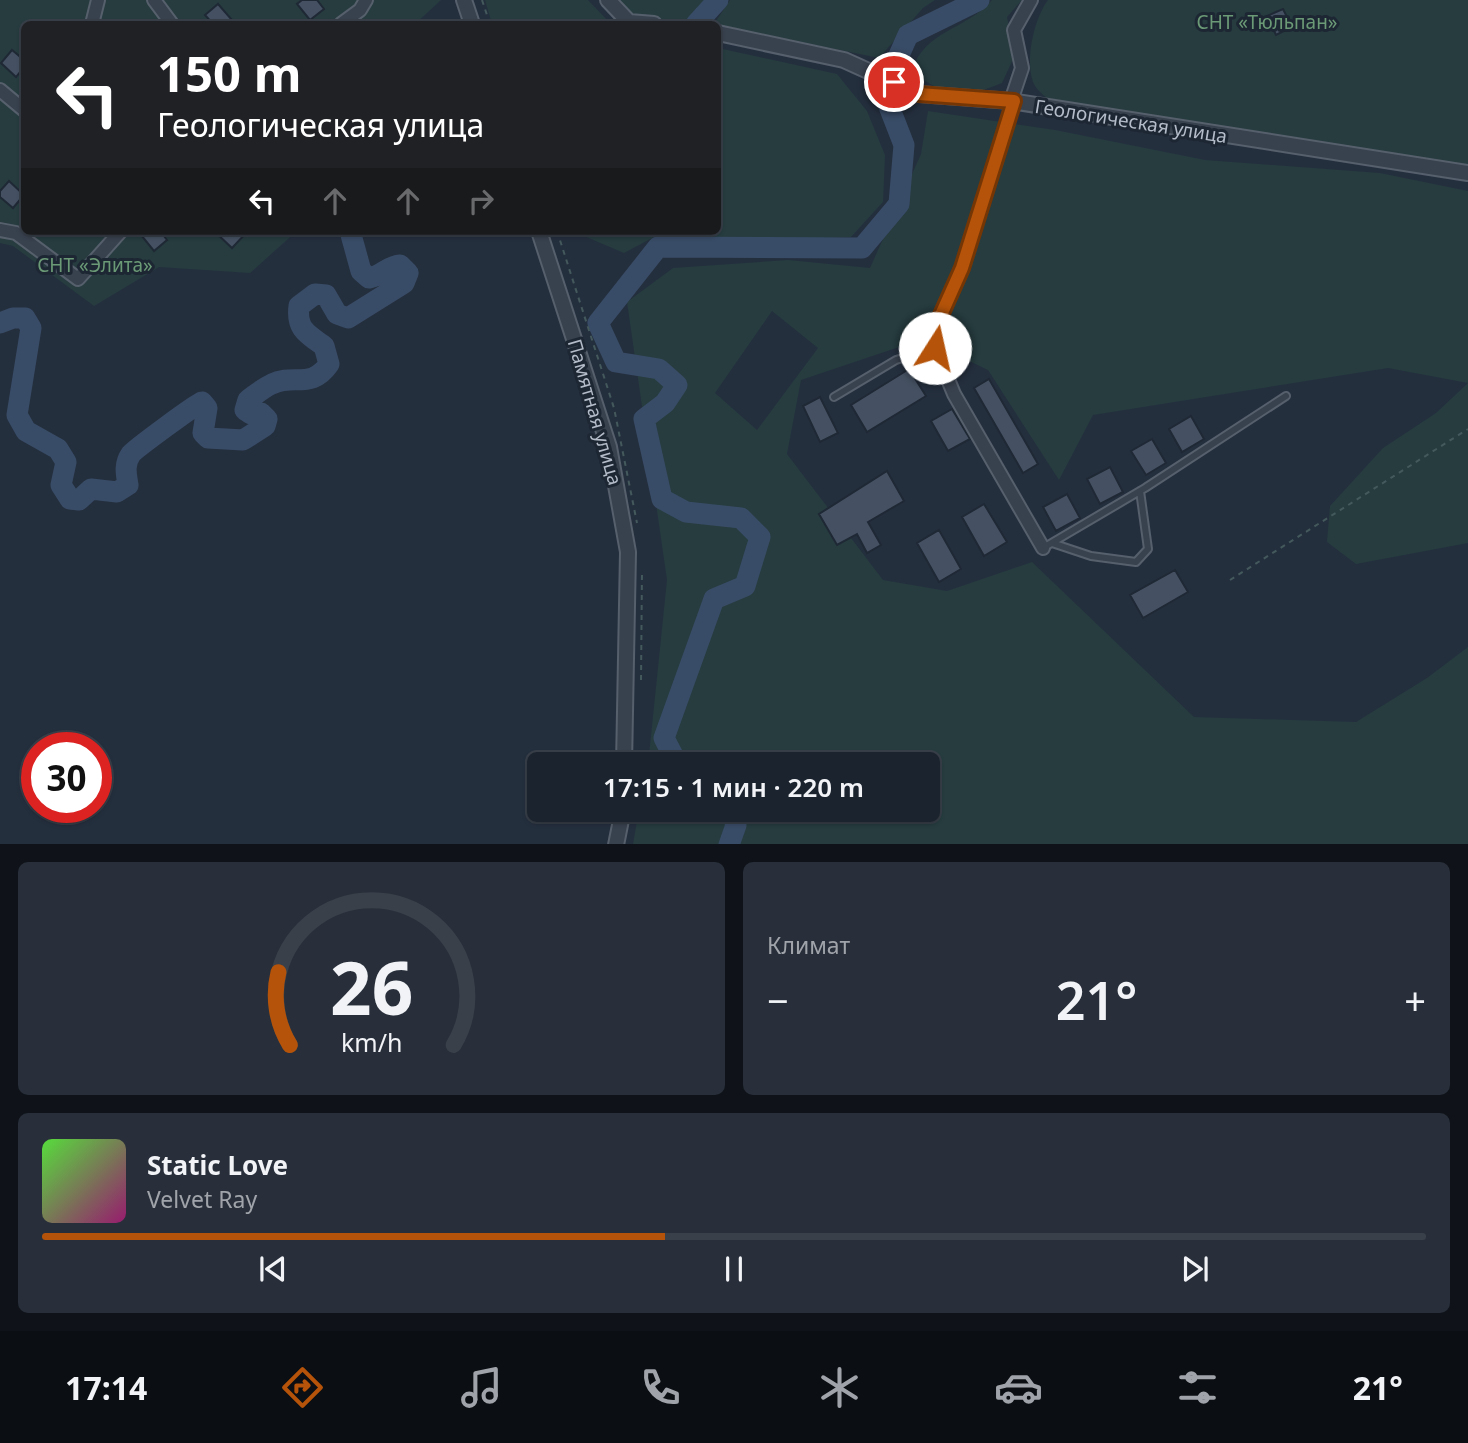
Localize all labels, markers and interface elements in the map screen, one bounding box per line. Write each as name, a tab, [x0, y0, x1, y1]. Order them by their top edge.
park label: СНТ «Тюльпан»	[1197, 9, 1337, 35]
text: 150 m	[157, 40, 302, 106]
icon: left	[42, 49, 133, 140]
pin	[864, 52, 924, 112]
icon: arrive	[875, 63, 913, 101]
street label: Геологическая улица	[1033, 93, 1229, 149]
text: Геологическая улица	[157, 103, 484, 146]
icon: left	[243, 182, 281, 220]
icon: ahead	[316, 182, 354, 220]
icon: ahead	[389, 182, 427, 220]
icon: right	[462, 182, 500, 220]
park label: СНТ «Элита»	[37, 252, 153, 278]
position arrow	[898, 311, 972, 385]
street label: Памятная улица	[562, 336, 628, 488]
speed limit sign: 30	[21, 732, 112, 823]
text: 17:15 · 1 мин · 220 m	[603, 769, 864, 805]
text: Климат	[767, 929, 850, 961]
text: 26	[330, 937, 413, 1036]
text: 21°	[1056, 964, 1137, 1035]
text: −	[767, 974, 789, 1026]
text: +	[1404, 974, 1426, 1026]
text: km/h	[341, 1024, 402, 1058]
text: Static Love	[147, 1147, 288, 1183]
text: Velvet Ray	[147, 1183, 257, 1215]
icon: previous	[254, 1250, 292, 1288]
icon: pause	[715, 1250, 753, 1288]
icon: next	[1176, 1250, 1214, 1288]
icon: directions	[278, 1363, 327, 1412]
icon: music	[457, 1363, 506, 1412]
icon: phone	[636, 1363, 685, 1412]
icon: climate	[815, 1363, 864, 1412]
icon: car	[994, 1363, 1043, 1412]
icon: filters	[1173, 1363, 1222, 1412]
text: 17:14	[65, 1366, 147, 1409]
text: 21°	[1353, 1366, 1403, 1409]

